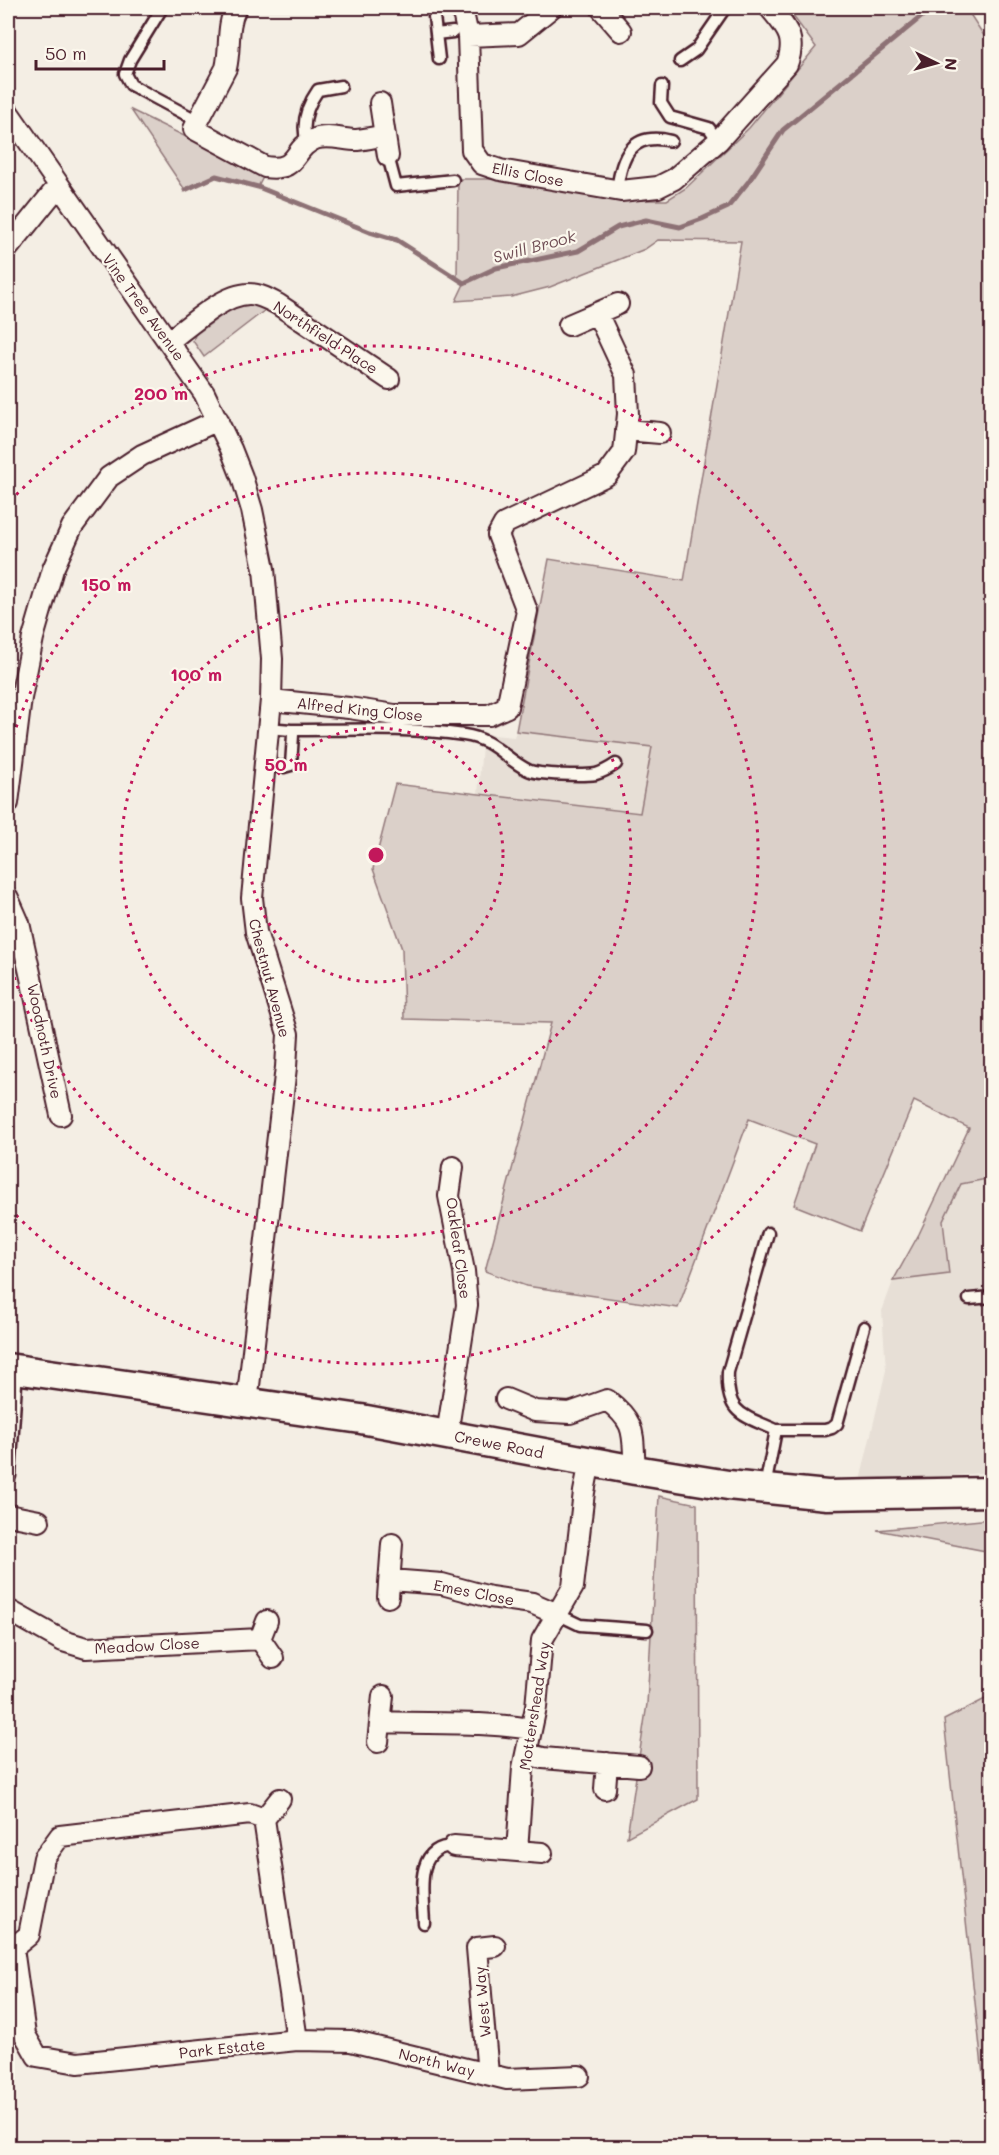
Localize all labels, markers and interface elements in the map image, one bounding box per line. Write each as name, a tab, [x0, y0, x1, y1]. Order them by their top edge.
scale bar	[36, 33, 164, 71]
north arrow	[906, 33, 966, 93]
text: 50 m	[45, 41, 87, 65]
text: N	[940, 57, 962, 71]
street label: Ellis Close	[490, 157, 566, 191]
water label: Swill Brook	[490, 225, 578, 267]
street label: Vine Tree Avenue	[98, 249, 190, 365]
street label: Northfield Place	[270, 296, 382, 378]
text: 200 m	[134, 381, 188, 405]
text: 150 m	[81, 572, 131, 596]
text: 100 m	[170, 662, 222, 686]
street label: Alfred King Close	[296, 692, 424, 726]
text: 50 m	[265, 752, 307, 776]
centre of rings	[366, 845, 386, 865]
street label: Chestnut Avenue	[245, 916, 295, 1040]
street label: Woodnoth Drive	[23, 982, 67, 1100]
street label: Oakleaf Close	[442, 1196, 476, 1300]
street label: Crewe Road	[453, 1426, 545, 1462]
street label: Emes Close	[432, 1574, 516, 1610]
street label: Meadow Close	[94, 1632, 200, 1658]
street label: Mottershead Way	[514, 1640, 554, 1772]
street label: West Way	[469, 1965, 495, 2038]
street label: Park Estate	[178, 2034, 266, 2062]
street label: North Way	[397, 2043, 477, 2081]

